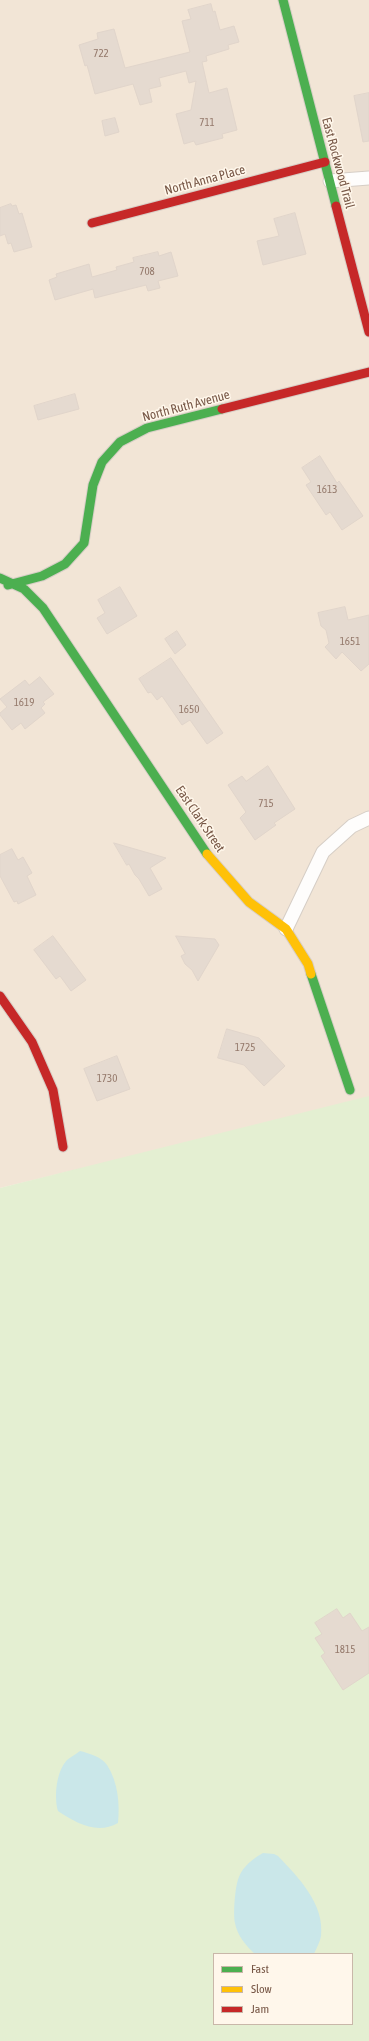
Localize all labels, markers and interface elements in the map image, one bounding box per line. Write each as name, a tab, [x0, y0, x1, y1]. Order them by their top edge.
house number: 722	[93, 47, 109, 61]
house number: 711	[199, 116, 215, 130]
street label: East Rockwood Trail	[318, 116, 358, 210]
street label: North Anna Place	[163, 162, 247, 198]
house number: 708	[139, 265, 155, 279]
street label: North Ruth Avenue	[141, 387, 231, 425]
house number: 1613	[317, 483, 337, 497]
house number: 1651	[340, 635, 360, 649]
house number: 1619	[14, 696, 34, 710]
house number: 1650	[179, 703, 199, 717]
street label: East Clark Street	[172, 783, 228, 855]
house number: 715	[258, 797, 274, 811]
house number: 1725	[235, 1041, 255, 1055]
house number: 1730	[97, 1072, 117, 1086]
house number: 1815	[335, 1643, 355, 1657]
legend	[213, 1953, 353, 2025]
text: Fast	[251, 1962, 269, 1976]
text: Slow	[251, 1982, 272, 1996]
text: Jam	[251, 2002, 269, 2016]

